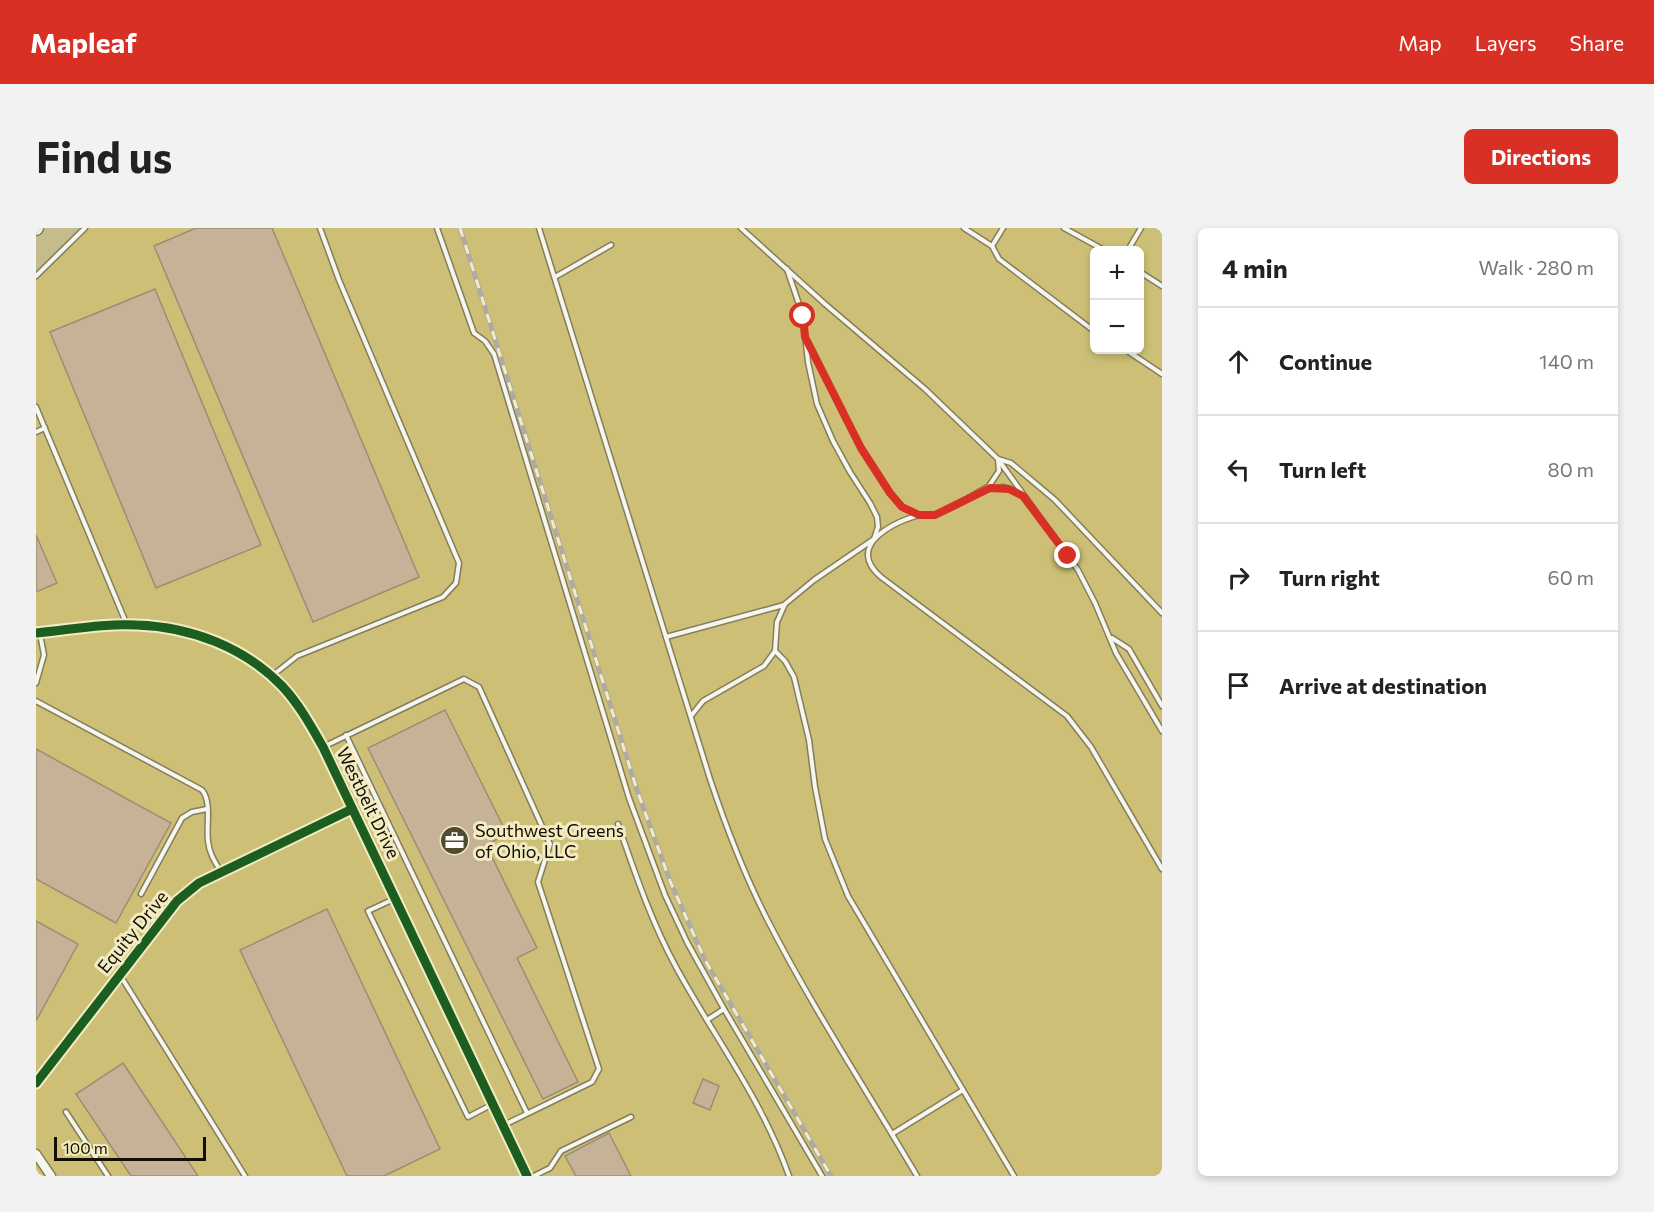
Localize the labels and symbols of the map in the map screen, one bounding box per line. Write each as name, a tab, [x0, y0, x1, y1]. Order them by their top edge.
route start	[789, 302, 815, 328]
route end	[1054, 542, 1080, 568]
street label: Westbelt Drive	[332, 743, 405, 862]
place label: Southwest Greens of Ohio, LLC	[475, 819, 624, 862]
office icon: Southwest Greens of Ohio, LLC	[438, 825, 470, 857]
street label: Equity Drive	[92, 886, 172, 977]
scale bar	[54, 1134, 206, 1162]

